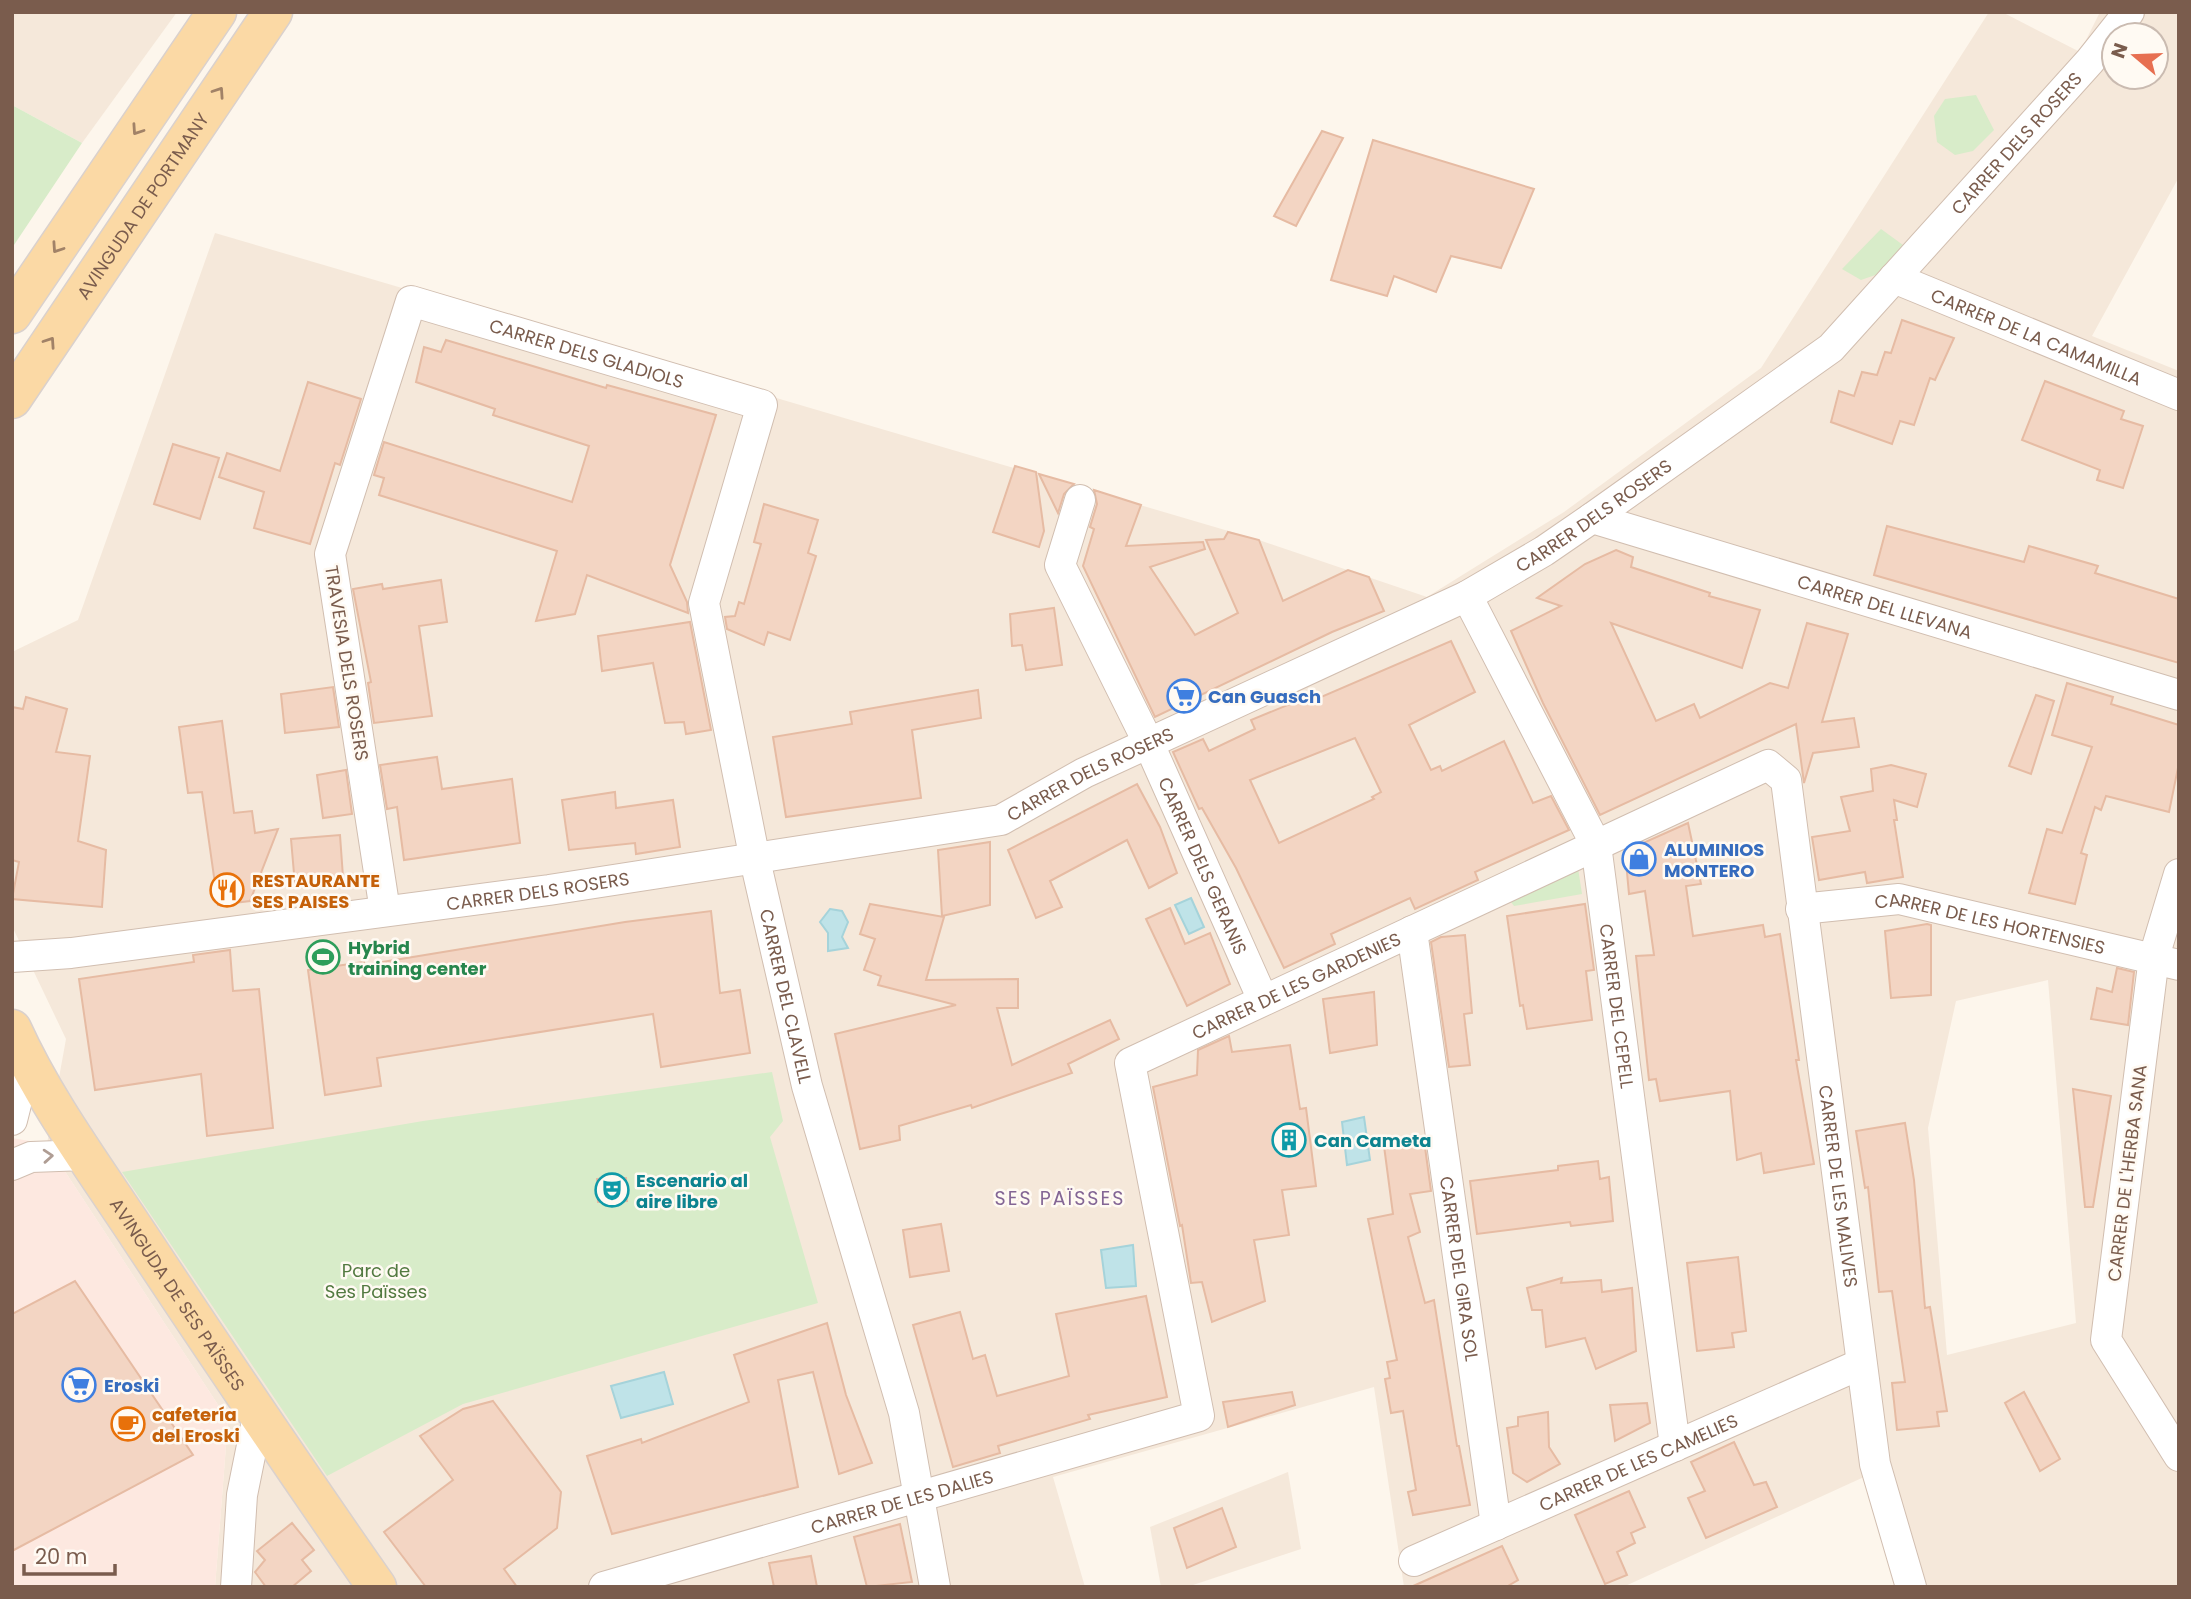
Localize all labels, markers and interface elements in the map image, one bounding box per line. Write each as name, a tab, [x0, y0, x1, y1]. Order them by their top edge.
north arrow	[2100, 21, 2170, 91]
text: N	[2104, 39, 2134, 62]
street label: CARRER DELS ROSERS	[1945, 66, 2087, 220]
one-way arrow	[210, 87, 223, 100]
street label: AVINGUDA DE PORTMANY	[70, 107, 214, 304]
one-way arrow	[133, 122, 146, 135]
one-way arrow	[53, 240, 65, 253]
street label: CARRER DE LA CAMAMILLA	[1927, 282, 2146, 391]
street label: CARRER DELS GLADIOLS	[486, 312, 687, 394]
one-way arrow	[42, 337, 55, 350]
street label: CARRER DELS ROSERS	[1511, 453, 1677, 578]
street label: TRAVESIA DELS ROSERS	[319, 563, 375, 763]
street label: CARRER DEL LLEVANA	[1795, 568, 1975, 644]
supermarket icon: Can Guasch	[1165, 677, 1203, 715]
place label: Can Guasch	[1208, 684, 1321, 709]
street label: CARRER DELS ROSERS	[1002, 721, 1178, 827]
street label: CARRER DELS GERANIS	[1153, 773, 1254, 958]
place label: ALUMINIOS MONTERO	[1664, 837, 1764, 883]
shop icon: ALUMINIOS MONTERO	[1620, 840, 1658, 878]
street label: CARRER DELS ROSERS	[445, 865, 631, 916]
place label: RESTAURANTE SES PAISES	[252, 868, 380, 914]
restaurant icon: RESTAURANTE SES PAISES	[208, 871, 246, 909]
street label: CARRER DE LES HORTENSIES	[1873, 886, 2108, 960]
street label: CARRER DEL CLAVELL	[754, 906, 819, 1086]
street label: CARRER DEL CEPELL	[1594, 922, 1640, 1090]
street label: CARRER DE LES GARDENIES	[1187, 926, 1405, 1045]
place label: Hybrid training center	[348, 935, 487, 981]
sports icon: Hybrid training center	[304, 938, 342, 976]
street label: CARRER DE L'HERBA SANA	[2101, 1063, 2153, 1283]
street label: CARRER DE LES MALIVES	[1813, 1083, 1864, 1289]
building icon: Can Cameta	[1270, 1121, 1308, 1159]
place label: Can Cameta	[1314, 1128, 1432, 1153]
one-way arrow	[43, 1149, 54, 1164]
place label: Escenario al aire libre	[636, 1168, 748, 1214]
theatre icon: Escenario al aire libre	[593, 1171, 631, 1209]
street label: CARRER DEL GIRA SOL	[1434, 1175, 1485, 1363]
district label: SES PAÏSSES	[995, 1185, 1125, 1212]
street label: AVINGUDA DE SES PAÏSSES	[104, 1193, 251, 1396]
park label: Parc de Ses Païsses	[325, 1258, 427, 1304]
supermarket icon: Eroski	[60, 1366, 98, 1404]
place label: Eroski	[104, 1373, 159, 1398]
place label: cafetería del Eroski	[152, 1402, 240, 1448]
cafe icon: cafetería del Eroski	[109, 1405, 147, 1443]
street label: CARRER DE LES CAMELIES	[1535, 1407, 1742, 1517]
street label: CARRER DE LES DALIES	[808, 1463, 996, 1539]
scale bar	[24, 1532, 116, 1576]
text: 20 m	[35, 1542, 88, 1571]

